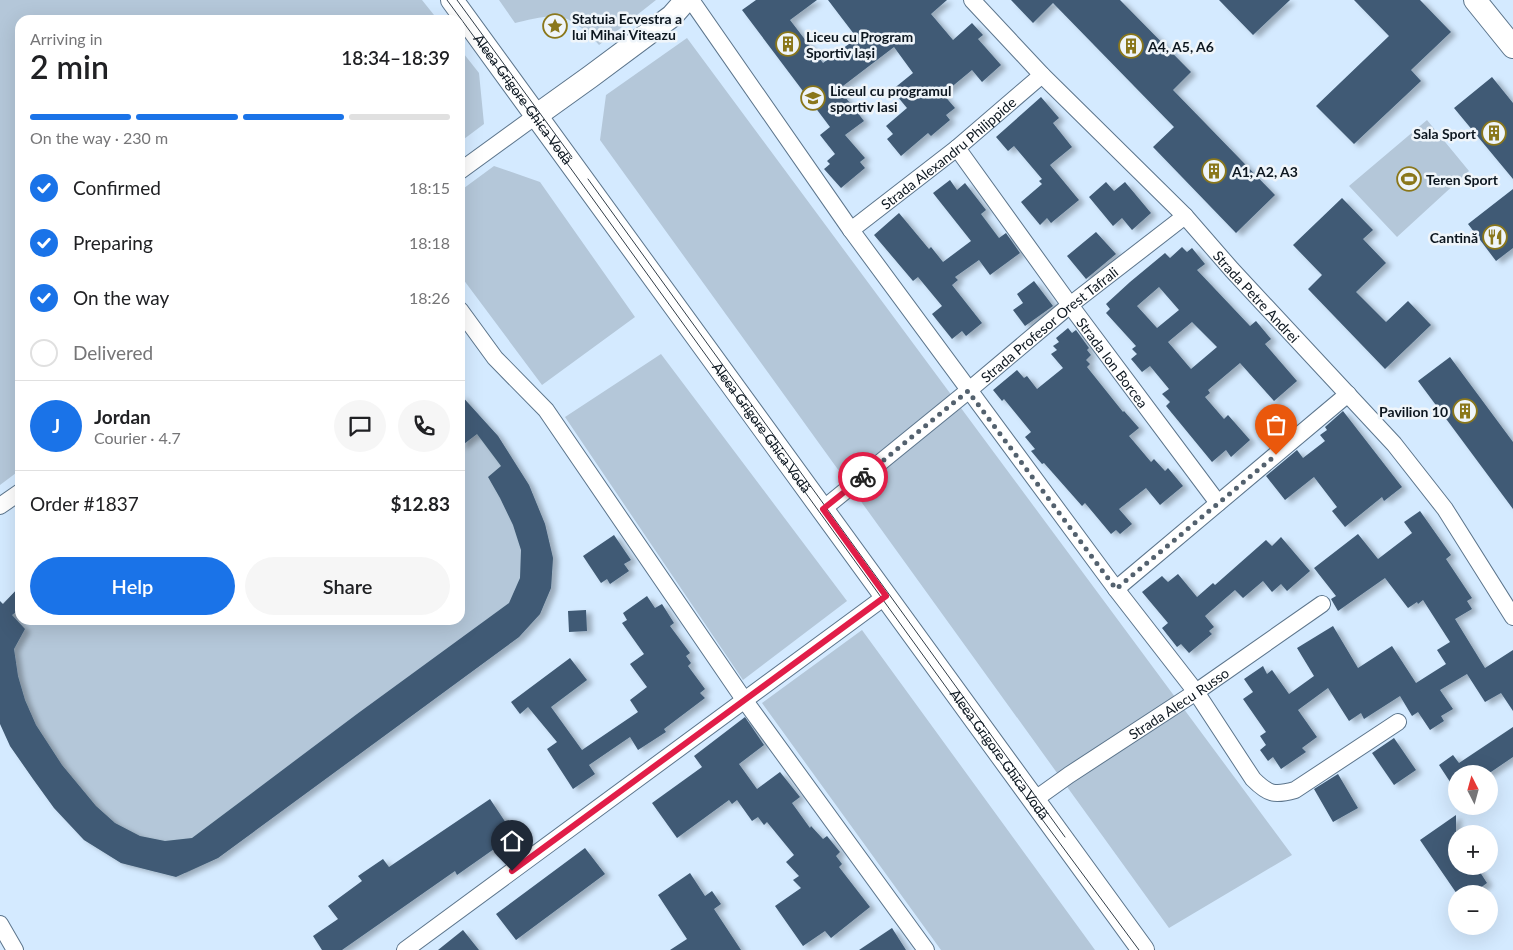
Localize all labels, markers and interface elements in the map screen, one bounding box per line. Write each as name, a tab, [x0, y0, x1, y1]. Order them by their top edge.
place label: Statuia Ecvestra a lui Mihai Viteazu	[572, 10, 682, 43]
place icon: Statuia Ecvestra a lui Mihai Viteazu	[542, 13, 568, 39]
place label: Liceu cu Program Sportiv Iași	[806, 28, 913, 61]
text: Arriving in	[30, 29, 103, 48]
street label: Aleea Grigore Ghica Vodă	[471, 30, 577, 167]
building icon: Liceu cu Program Sportiv Iași	[775, 31, 801, 57]
building icon: A4, A5, A6	[1118, 33, 1144, 59]
place label: A4, A5, A6	[1147, 38, 1214, 55]
text: 18:34–18:39	[341, 46, 450, 69]
text: 2 min	[30, 47, 109, 86]
place label: Liceul cu programul sportiv Iasi	[830, 82, 951, 115]
school or university icon: Liceul cu programul sportiv Iasi	[800, 85, 826, 111]
street label: Strada Alexandru Philippide	[877, 93, 1019, 213]
building icon: Sala Sport	[1481, 120, 1507, 146]
place label: Sala Sport	[1413, 125, 1477, 142]
text: On the way · 230 m	[30, 128, 168, 147]
building icon: A1, A2, A3	[1201, 158, 1227, 184]
place label: A1, A2, A3	[1231, 163, 1298, 180]
sports icon: Teren Sport	[1396, 166, 1422, 192]
place label: Teren Sport	[1426, 171, 1499, 188]
icon: check	[30, 174, 58, 202]
text: Confirmed	[73, 176, 161, 199]
text: 18:15	[409, 178, 450, 197]
restaurant icon: Cantină	[1482, 224, 1508, 250]
icon: check	[30, 229, 58, 257]
place label: Cantină	[1430, 229, 1478, 246]
text: Preparing	[73, 231, 153, 254]
text: 18:18	[409, 233, 450, 252]
street label: Strada Petre Andrei	[1210, 247, 1303, 346]
street label: Strada Profesor Orest Tafrali	[977, 263, 1121, 385]
icon: check	[30, 284, 58, 312]
text: On the way	[73, 286, 169, 309]
text: 18:26	[409, 288, 450, 307]
street label: Strada Ion Borcea	[1074, 314, 1152, 411]
text: Delivered	[73, 341, 153, 364]
street label: Aleea Grigore Ghica Vodă	[710, 359, 816, 496]
building icon: Pavilion 10	[1452, 398, 1478, 424]
button: chat	[334, 400, 386, 452]
button: phone	[398, 400, 450, 452]
place label: Pavilion 10	[1379, 403, 1448, 420]
pin	[1255, 404, 1297, 455]
text: Jordan	[94, 405, 151, 428]
icon: bag	[1262, 411, 1290, 439]
text: J	[52, 414, 60, 437]
text: Courier · 4.7	[94, 428, 181, 447]
courier	[838, 452, 888, 502]
icon: bike	[849, 463, 877, 491]
text: Order #1837	[30, 492, 139, 515]
text: $12.83	[390, 492, 450, 515]
button: Help	[30, 557, 235, 615]
button: Share	[245, 557, 450, 615]
street label: Strada Alecu Russo	[1125, 663, 1232, 742]
street label: Aleea Grigore Ghica Vodă	[947, 685, 1053, 822]
north arrow	[1448, 765, 1498, 815]
map controls	[1448, 765, 1498, 935]
pin	[491, 820, 533, 871]
button: +	[1448, 825, 1498, 875]
icon: home	[498, 827, 526, 855]
button: −	[1448, 885, 1498, 935]

